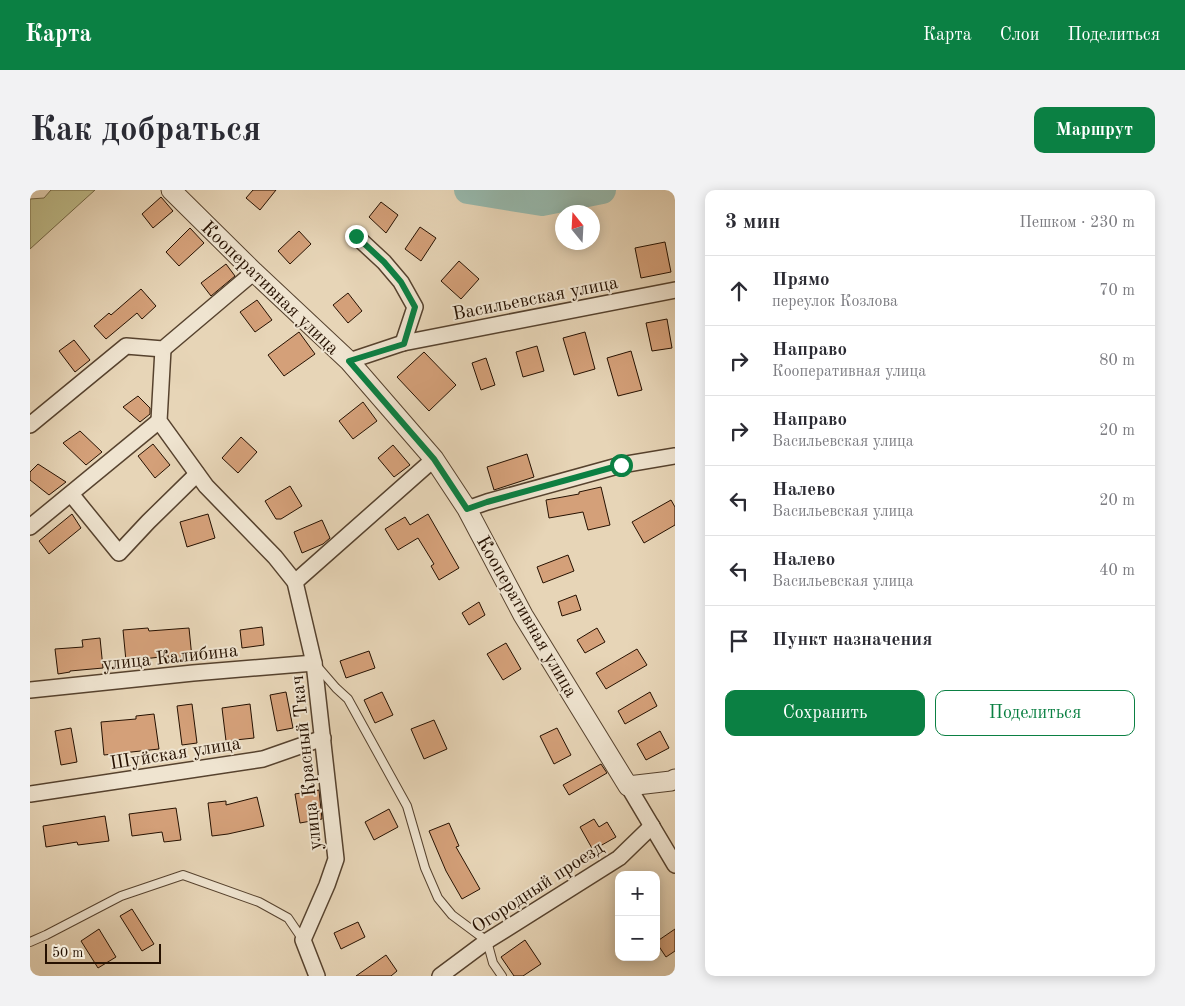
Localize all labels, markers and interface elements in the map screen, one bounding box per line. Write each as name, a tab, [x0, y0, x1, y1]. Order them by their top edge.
text: Карта	[25, 23, 92, 47]
text: Карта	[923, 26, 972, 44]
text: Слои	[1000, 26, 1039, 44]
text: Поделиться	[1067, 26, 1160, 44]
button: Маршрут	[1034, 107, 1155, 153]
text: Как добраться	[30, 113, 261, 148]
north arrow	[555, 205, 600, 250]
text: 3 мин	[725, 212, 780, 233]
text: Пешком · 230 m	[1019, 215, 1135, 231]
street label: Кооперативная улица	[197, 218, 342, 360]
route end	[345, 225, 368, 248]
text: Прямо	[772, 271, 830, 290]
street label: Васильевская улица	[451, 274, 620, 325]
icon: ahead	[725, 277, 753, 305]
text: 70 m	[1099, 283, 1135, 299]
text: переулок Козлова	[772, 294, 898, 310]
text: Направо	[772, 341, 847, 360]
icon: right	[725, 347, 753, 375]
text: 80 m	[1099, 353, 1135, 369]
text: Кооперативная улица	[772, 364, 926, 380]
text: Направо	[772, 411, 847, 430]
icon: right	[725, 417, 753, 445]
text: 20 m	[1099, 423, 1135, 439]
text: Васильевская улица	[772, 434, 914, 450]
route start	[610, 454, 633, 477]
text: Налево	[772, 481, 835, 500]
icon: left	[725, 487, 753, 515]
text: 20 m	[1099, 493, 1135, 509]
text: Васильевская улица	[772, 504, 914, 520]
street label: Кооперативная улица	[472, 533, 580, 702]
text: Налево	[772, 551, 835, 570]
icon: left	[725, 557, 753, 585]
text: 40 m	[1099, 563, 1135, 579]
text: Васильевская улица	[772, 574, 914, 590]
icon: arrive	[725, 627, 753, 655]
text: Пункт назначения	[772, 631, 932, 650]
street label: улица Калибина	[101, 642, 240, 675]
street label: улица Красный Ткач	[289, 674, 326, 851]
button: Сохранить	[725, 690, 925, 736]
button: Поделиться	[935, 690, 1135, 736]
street label: Шуйская улица	[109, 735, 243, 774]
street label: Огородный проезд	[469, 838, 608, 938]
map controls	[615, 871, 660, 961]
button: +	[615, 871, 660, 916]
button: −	[615, 916, 660, 961]
scale bar	[45, 941, 161, 964]
text: 50 m	[52, 946, 83, 960]

